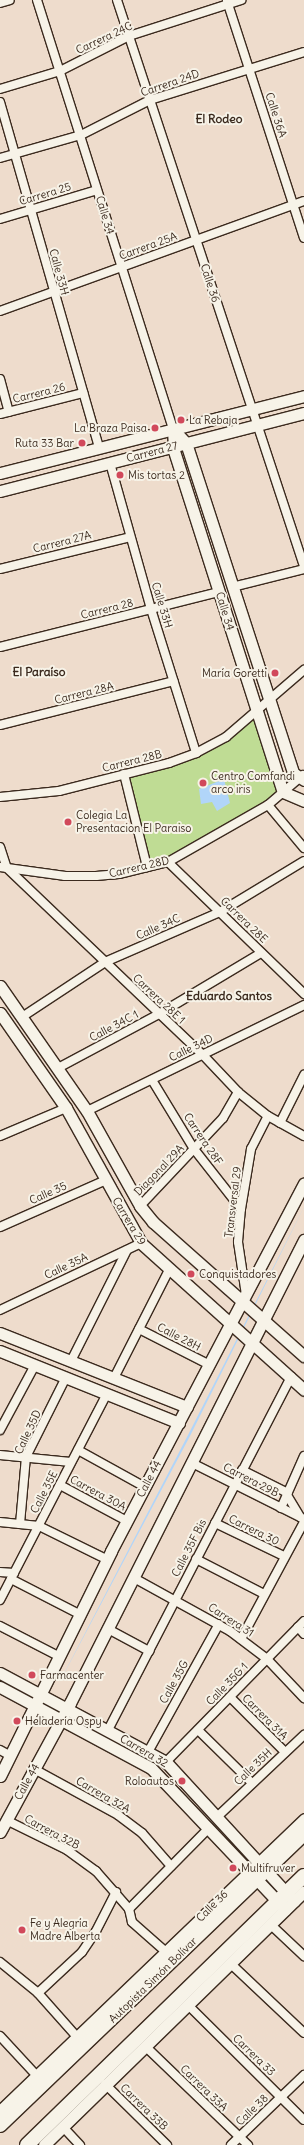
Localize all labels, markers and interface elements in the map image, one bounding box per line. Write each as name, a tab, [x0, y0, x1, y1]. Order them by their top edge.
street label: Carrera 24C	[74, 19, 134, 57]
street label: Carrera 24D	[139, 67, 201, 99]
street label: Calle 36A	[263, 91, 289, 139]
district label: El Rodeo	[195, 112, 243, 126]
street label: Carrera 25	[17, 180, 73, 208]
street label: Calle 34	[93, 194, 117, 236]
street label: Carrera 25A	[117, 229, 179, 263]
street label: Calle 33H	[47, 247, 71, 297]
street label: Calle 36	[198, 262, 222, 304]
street label: Carrera 26	[11, 380, 67, 406]
place label: La Rebaja	[189, 413, 238, 427]
marker: La Rebaja	[176, 415, 186, 425]
place label: La Braza Paisa	[74, 421, 147, 435]
marker: La Braza Paisa	[150, 423, 160, 433]
place label: Ruta 33 Bar	[15, 436, 74, 450]
marker: Ruta 33 Bar	[77, 438, 87, 448]
street label: Carrera 27	[125, 439, 179, 465]
place label: Mis tortas 2	[128, 468, 185, 482]
marker: Mis tortas 2	[115, 470, 125, 480]
street label: Carrera 27A	[32, 528, 92, 556]
street label: Calle 33H	[149, 580, 175, 630]
street label: Calle 34	[213, 590, 237, 632]
street label: Carrera 28	[79, 596, 135, 622]
district label: El Paraíso	[13, 665, 65, 679]
place label: María Goretti	[202, 666, 267, 680]
marker: María Goretti	[270, 668, 280, 678]
street label: Carrera 28A	[53, 679, 115, 707]
street label: Carrera 28B	[101, 747, 163, 775]
place label: Centro Comfandi arco iris	[211, 770, 295, 796]
marker: Centro Comfandi arco iris	[198, 778, 208, 788]
place label: Colegia La Presentacion El Paraiso	[76, 809, 192, 835]
marker: Colegia La Presentacion El Paraiso	[63, 817, 73, 827]
street label: Carrera 28D	[108, 854, 170, 880]
street label: Carrera 28E	[218, 894, 270, 946]
street label: Calle 34C	[134, 911, 182, 943]
street label: Carrera 28E 1	[130, 971, 188, 1027]
district label: Eduardo Santos	[186, 989, 272, 1003]
street label: Calle 34C 1	[87, 1008, 141, 1044]
street label: Calle 34D	[167, 1032, 215, 1064]
street label: Carrera 28F	[181, 1110, 225, 1168]
street label: Diagonal 29A	[131, 1142, 187, 1198]
street label: Transversal 29	[222, 1166, 244, 1238]
street label: Calle 35	[27, 1179, 69, 1207]
street label: Carrera 29	[110, 1195, 148, 1247]
street label: Calle 35A	[42, 1250, 90, 1282]
place label: Conquistadores	[199, 1267, 276, 1281]
marker: Conquistadores	[186, 1269, 196, 1279]
street label: Calle 28H	[155, 1320, 203, 1354]
street label: Calle 35D	[12, 1408, 44, 1456]
street label: Calle 44	[134, 1458, 164, 1500]
street label: Carrera 29B	[221, 1460, 281, 1500]
street label: Calle 35E	[28, 1469, 60, 1515]
street label: Carrera 30A	[68, 1473, 128, 1513]
street label: Carrera 30	[226, 1512, 282, 1548]
street label: Calle 35F Bis	[169, 1517, 209, 1579]
street label: Carrera 31	[206, 1600, 256, 1640]
street label: Calle 35G	[157, 1658, 191, 1706]
street label: Calle 35G 1	[203, 1660, 251, 1708]
place label: Farmacenter	[40, 1668, 104, 1682]
marker: Farmacenter	[27, 1670, 37, 1680]
street label: Carrera 31A	[240, 1692, 290, 1742]
place label: Heladería Ospy	[25, 1714, 102, 1728]
marker: Heladería Ospy	[12, 1716, 22, 1726]
street label: Carrera 32	[118, 1732, 170, 1770]
street label: Calle 35H	[231, 1746, 275, 1788]
street label: Calle 44	[12, 1761, 42, 1803]
street label: Carrera 32A	[73, 1774, 133, 1816]
place label: Roloautos	[125, 1774, 174, 1788]
marker: Roloautos	[177, 1776, 187, 1786]
street label: Carrera 32B	[22, 1812, 82, 1852]
place label: Multifruver	[241, 1861, 295, 1875]
marker: Multifruver	[228, 1863, 238, 1873]
street label: Calle 36	[193, 1887, 231, 1925]
place label: Fe y Alegría Madre Alberta	[30, 1917, 100, 1943]
marker: Fe y Alegría Madre Alberta	[17, 1925, 27, 1935]
street label: Autopista Simón Bolívar	[106, 1934, 200, 2026]
street label: Carrera 33	[230, 2032, 278, 2078]
street label: Carrera 33A	[178, 2062, 230, 2114]
street label: Carrera 33B	[117, 2081, 171, 2133]
street label: Calle 38	[233, 2092, 271, 2128]

